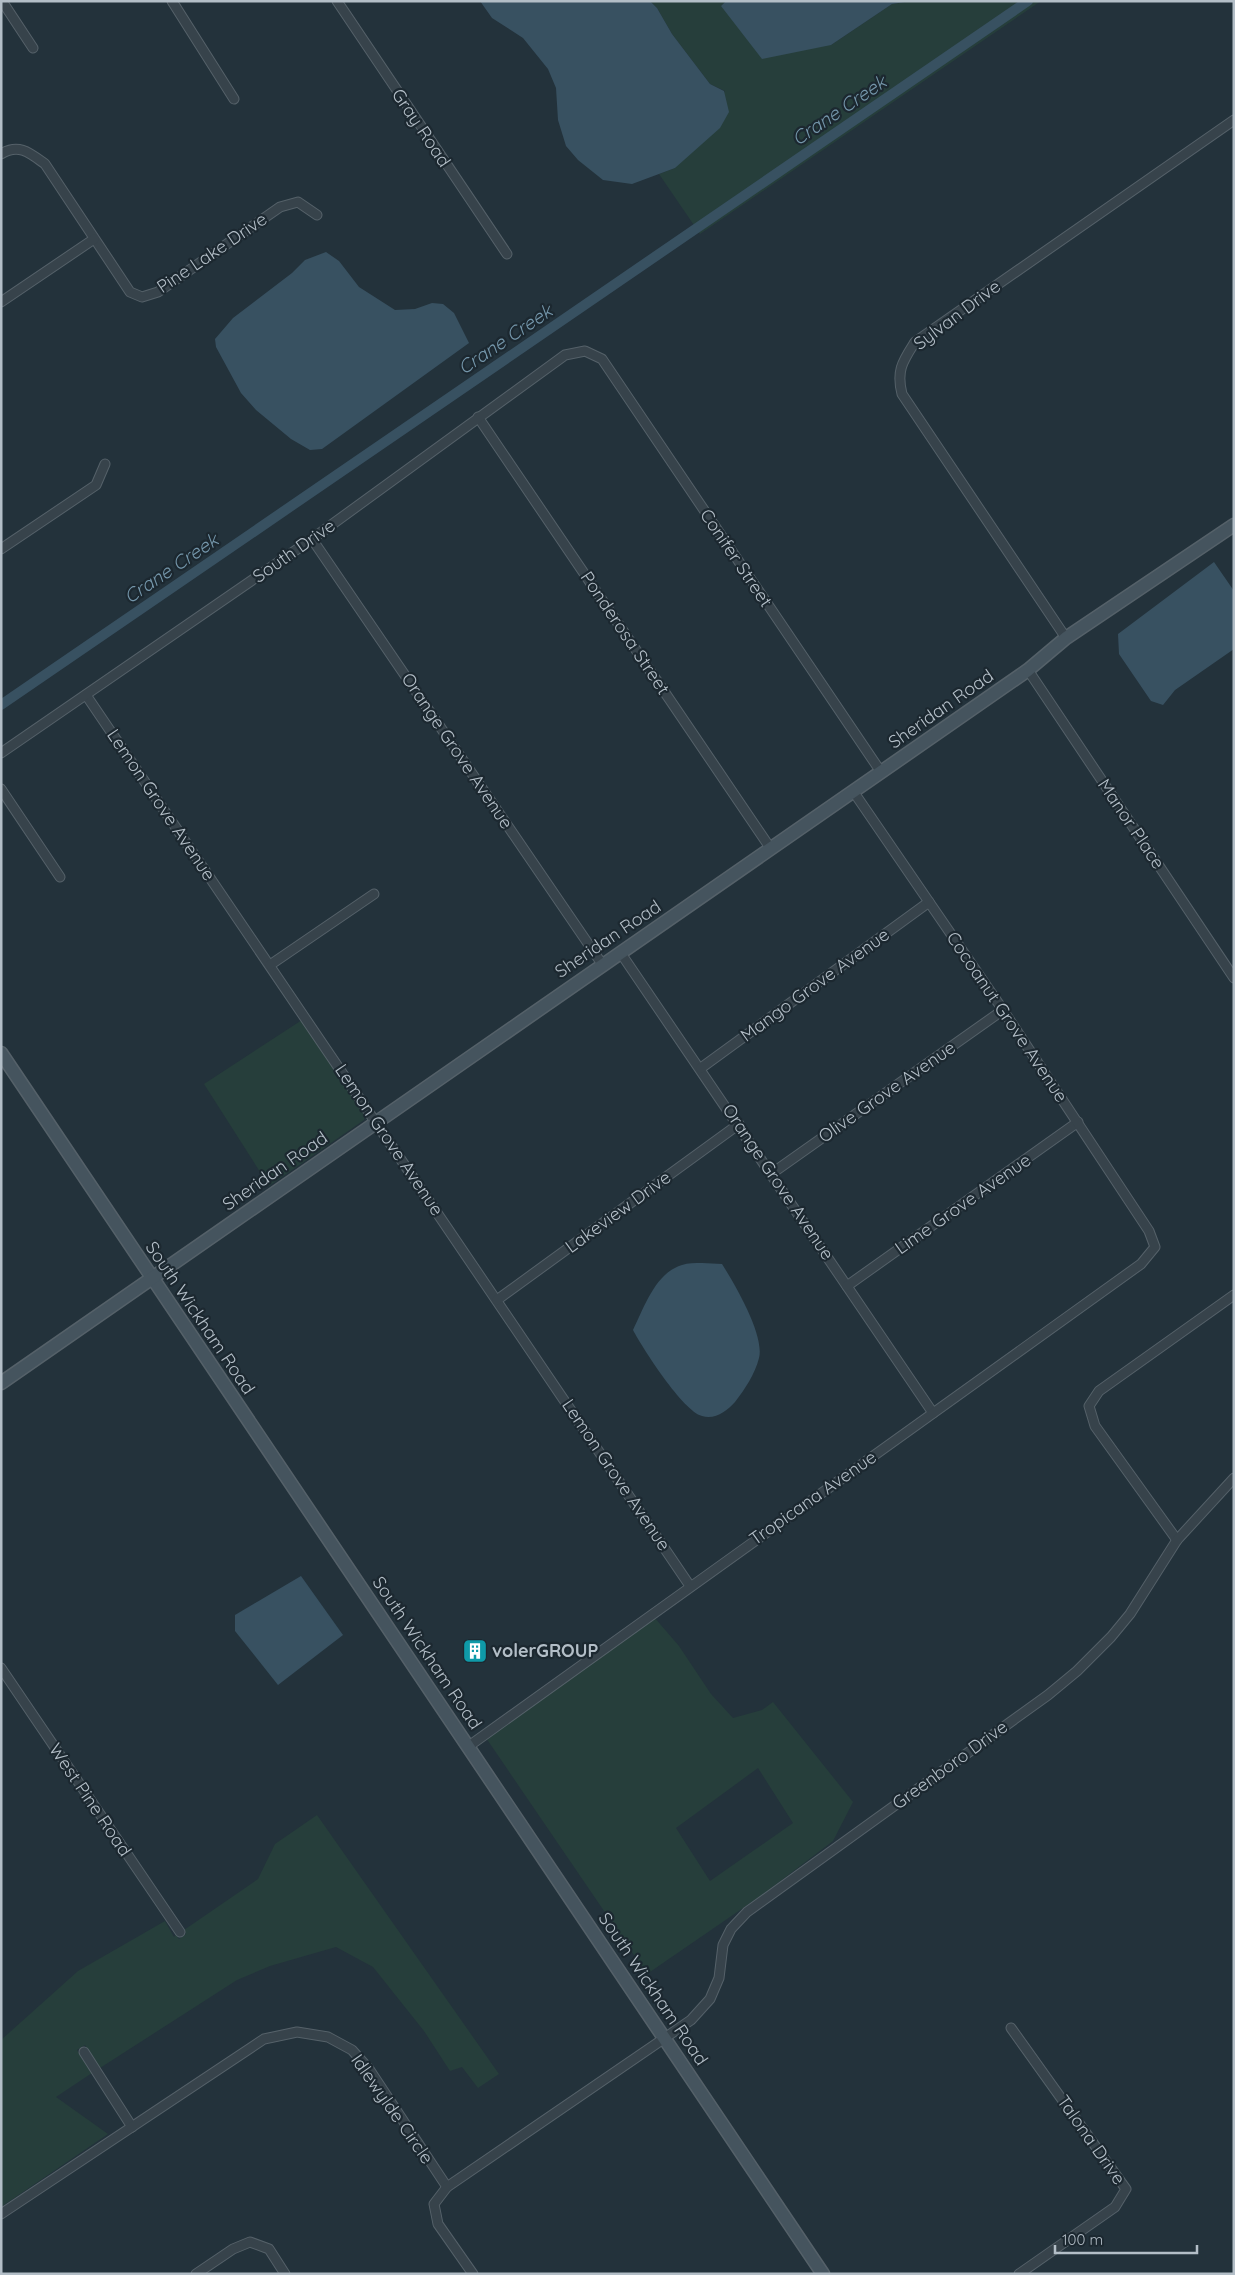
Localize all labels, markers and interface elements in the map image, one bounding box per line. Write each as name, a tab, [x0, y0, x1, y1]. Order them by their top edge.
water label: Crane Creek	[787, 69, 892, 150]
street label: Gray Road	[387, 84, 456, 171]
street label: Pine Lake Drive	[152, 207, 271, 298]
street label: Sylvan Drive	[909, 274, 1005, 355]
water label: Crane Creek	[453, 298, 558, 379]
street label: Conifer Street	[695, 504, 778, 611]
street label: South Drive	[248, 514, 340, 587]
water label: Crane Creek	[119, 527, 224, 608]
street label: Ponderosa Street	[576, 567, 675, 699]
street label: Sheridan Road	[884, 664, 998, 753]
street label: Orange Grove Avenue	[397, 668, 518, 833]
street label: Lemon Grove Avenue	[102, 724, 221, 885]
street label: Manor Place	[1093, 774, 1170, 873]
street label: Sheridan Road	[550, 895, 665, 983]
street label: Mango Grove Avenue	[736, 923, 894, 1046]
street label: Cocoanut Grove Avenue	[942, 927, 1073, 1107]
street label: Olive Grove Avenue	[814, 1036, 960, 1148]
street label: Lemon Grove Avenue	[330, 1059, 449, 1220]
street label: Orange Grove Avenue	[718, 1099, 839, 1264]
street label: Sheridan Road	[218, 1126, 332, 1215]
street label: Lime Grove Avenue	[890, 1148, 1035, 1259]
street label: Lakeview Drive	[560, 1166, 675, 1258]
street label: South Wickham Road	[141, 1237, 260, 1399]
street label: Lemon Grove Avenue	[557, 1394, 676, 1555]
street label: Tropicana Avenue	[745, 1445, 881, 1550]
street label: South Wickham Road	[368, 1572, 487, 1734]
building icon: volerGROUP	[462, 1638, 488, 1664]
place label: volerGROUP	[492, 1639, 598, 1662]
street label: Greenboro Drive	[887, 1715, 1012, 1814]
street label: West Pine Road	[44, 1739, 137, 1861]
street label: South Wickham Road	[594, 1908, 713, 2070]
street label: Idlewylde Circle	[346, 2049, 439, 2168]
street label: Talona Drive	[1052, 2090, 1131, 2189]
scale bar	[1055, 2222, 1198, 2254]
text: 100 m	[1062, 2230, 1103, 2249]

